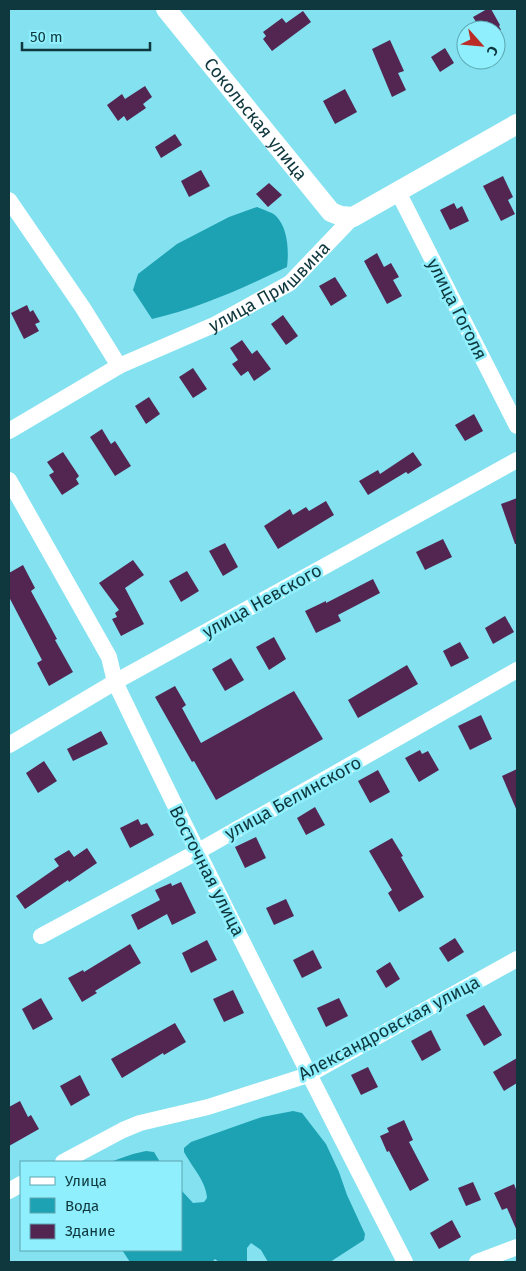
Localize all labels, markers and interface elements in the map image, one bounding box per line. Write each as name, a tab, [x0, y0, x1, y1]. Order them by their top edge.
scale bar	[22, 20, 150, 52]
north arrow	[456, 20, 506, 70]
text: 50 m	[30, 28, 63, 46]
text: С	[483, 43, 502, 58]
street label: Сокольская улица	[199, 53, 312, 185]
street label: улица Пришвина	[205, 237, 335, 337]
street label: улица Гоголя	[422, 255, 492, 363]
street label: улица Невского	[198, 559, 326, 643]
street label: улица Белинского	[221, 751, 365, 845]
street label: Восточная улица	[165, 802, 249, 940]
street label: Александровская улица	[295, 971, 483, 1085]
legend	[20, 1161, 182, 1251]
text: Улица	[65, 1172, 107, 1190]
text: Вода	[65, 1197, 99, 1215]
text: Здание	[65, 1222, 115, 1240]

